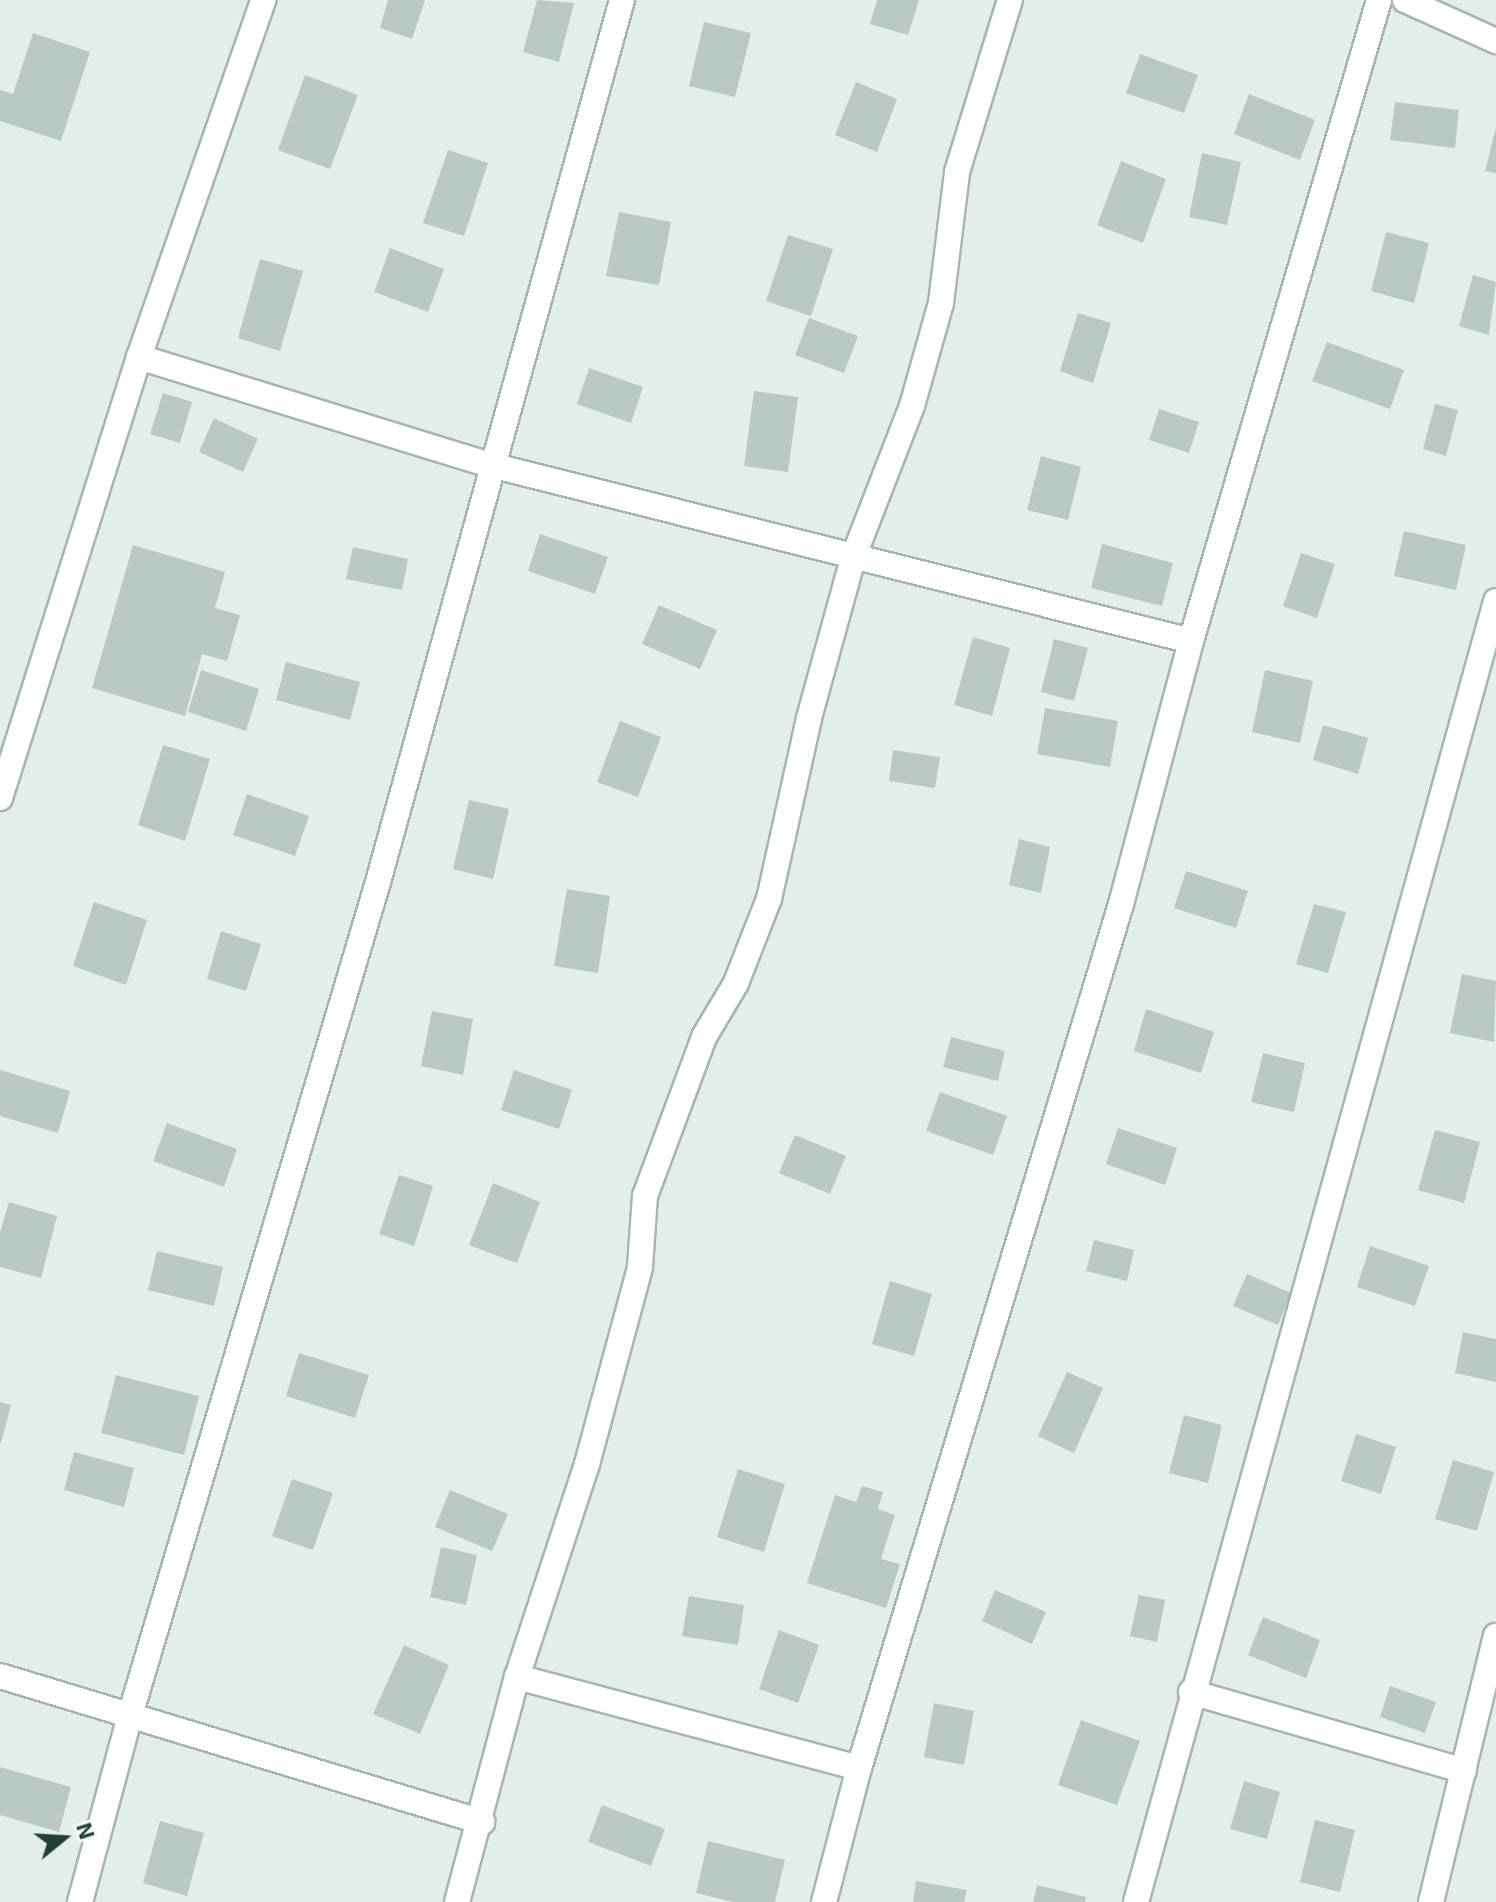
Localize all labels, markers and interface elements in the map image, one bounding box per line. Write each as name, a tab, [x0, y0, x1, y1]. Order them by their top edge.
north arrow	[24, 1798, 104, 1878]
text: N	[72, 1819, 102, 1842]

